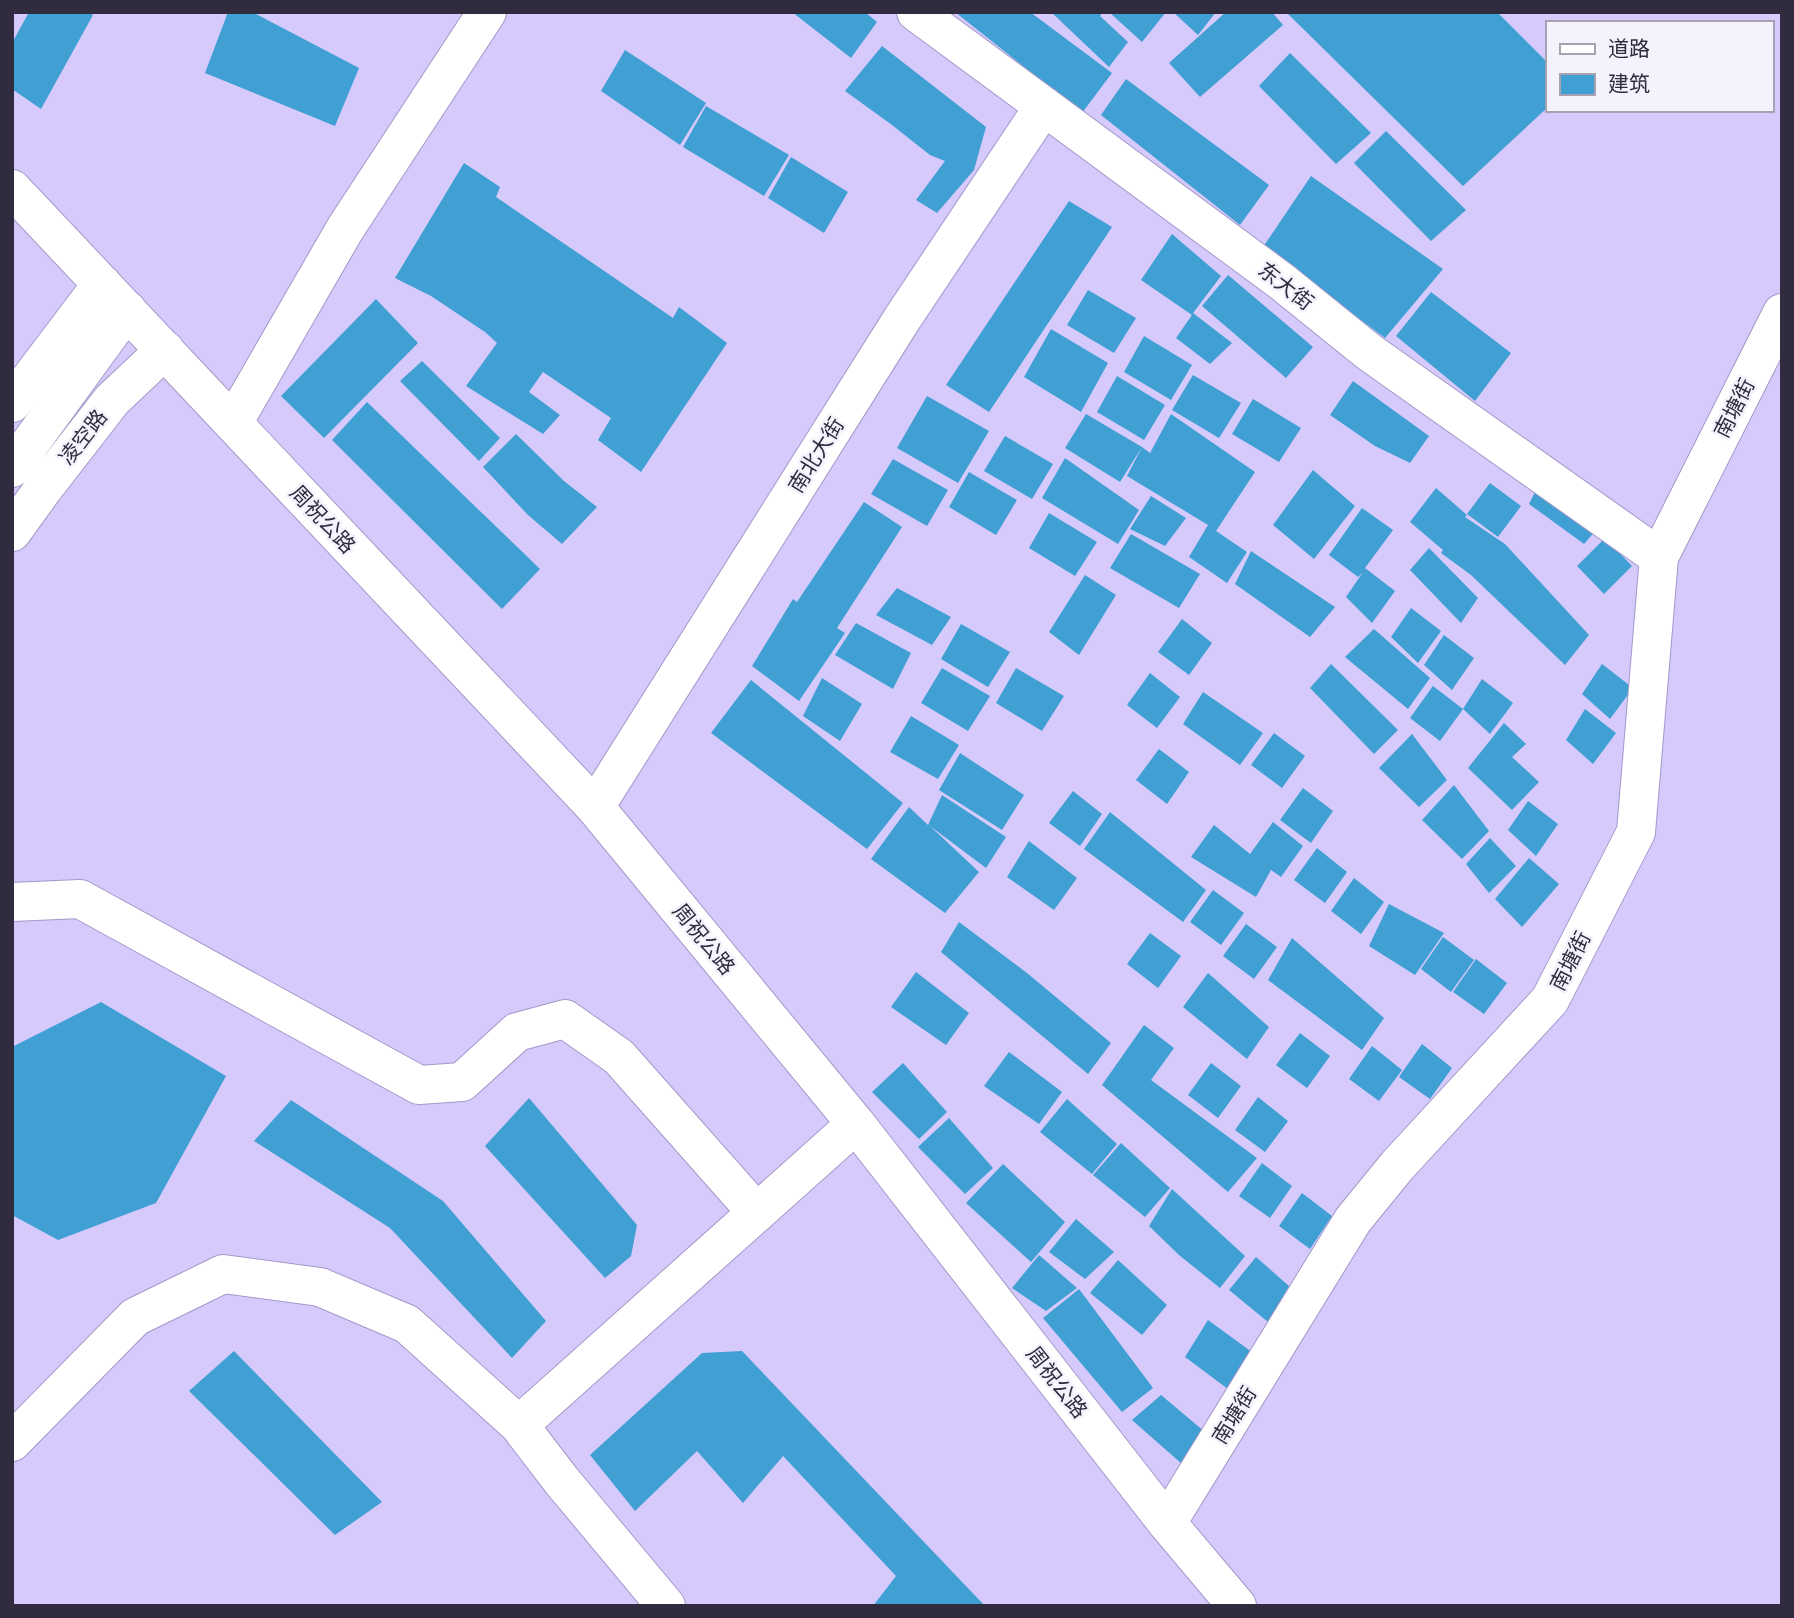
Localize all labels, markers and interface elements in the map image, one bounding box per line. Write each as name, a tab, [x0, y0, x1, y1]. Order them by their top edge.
legend	[1546, 21, 1773, 112]
text: 道路	[1608, 36, 1650, 61]
text: 建筑	[1608, 71, 1650, 96]
street label: 东大街	[1253, 257, 1319, 315]
street label: 南塘街	[1709, 374, 1759, 442]
street label: 凌空路	[54, 404, 112, 470]
street label: 南北大街	[783, 413, 849, 497]
street label: 周祝公路	[285, 480, 361, 558]
street label: 周祝公路	[668, 898, 740, 980]
street label: 南塘街	[1545, 927, 1595, 995]
street label: 周祝公路	[1021, 1341, 1093, 1423]
street label: 南塘街	[1207, 1382, 1261, 1448]

